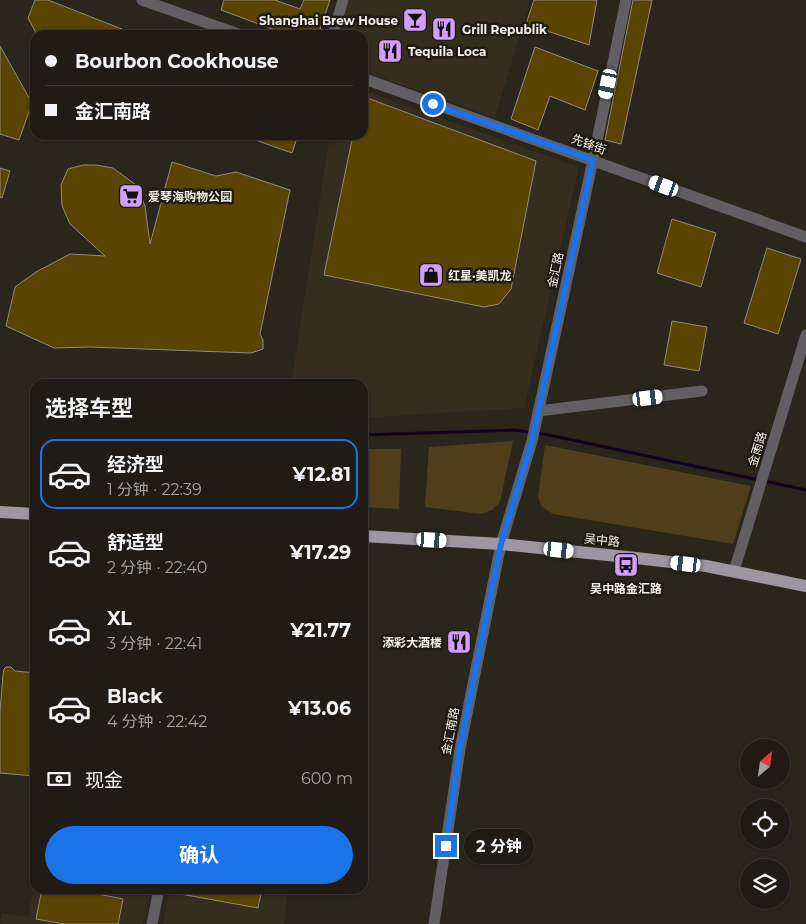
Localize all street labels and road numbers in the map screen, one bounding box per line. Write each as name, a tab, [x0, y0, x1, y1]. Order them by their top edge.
street label: 先锋街	[570, 131, 608, 157]
street label: 金汇路	[544, 251, 566, 289]
street label: 金雨路	[745, 430, 769, 468]
street label: 吴中路	[583, 531, 621, 549]
street label: 金汇南路	[438, 706, 462, 756]

